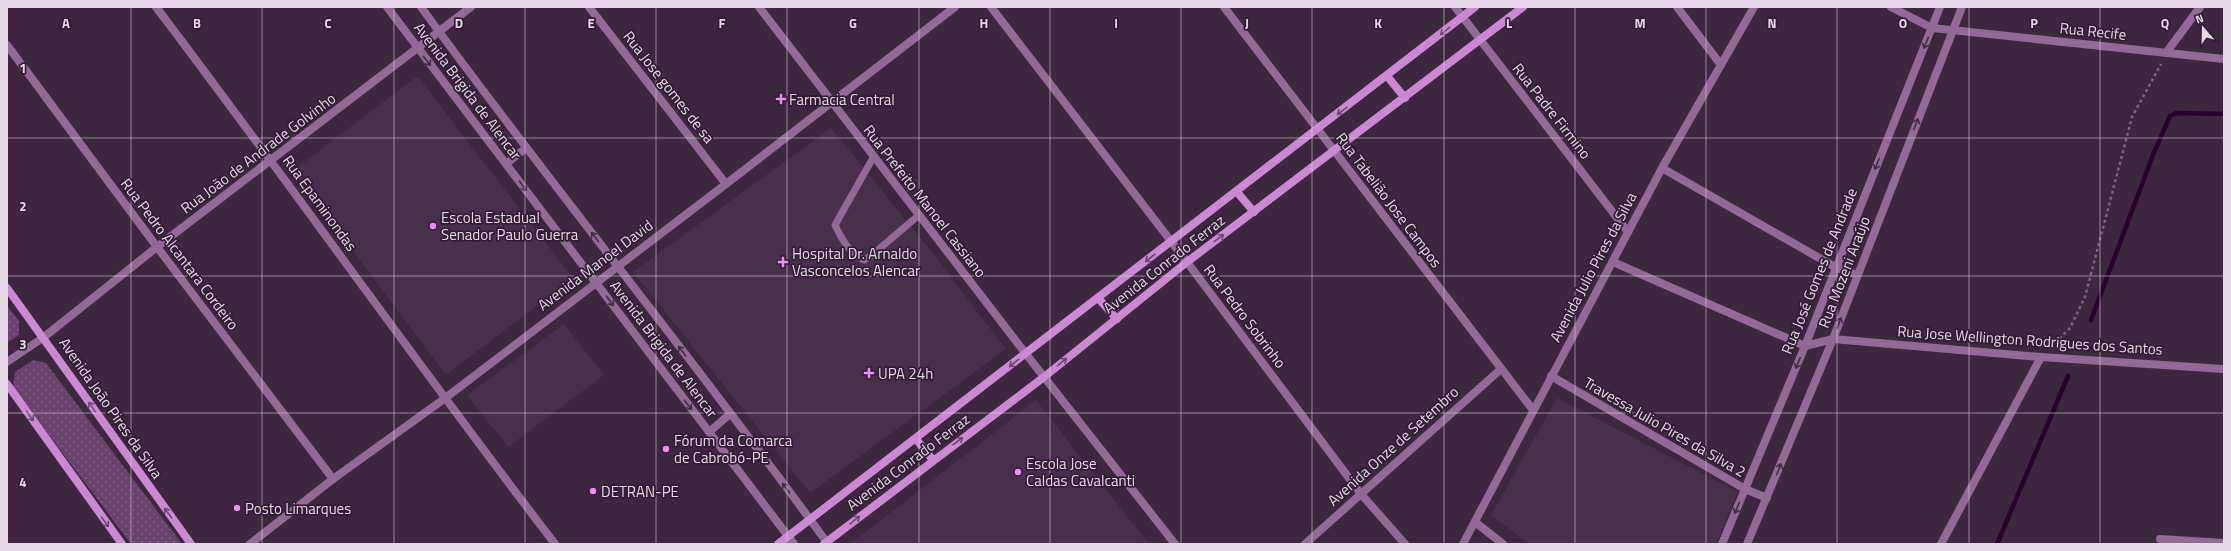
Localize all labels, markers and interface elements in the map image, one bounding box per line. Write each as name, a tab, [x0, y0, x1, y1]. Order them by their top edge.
north arrow	[2183, 8, 2223, 48]
text: N	[2193, 10, 2206, 27]
text: A	[62, 13, 70, 33]
text: B	[193, 13, 201, 33]
text: C	[324, 13, 332, 33]
text: D	[455, 13, 463, 33]
text: E	[587, 13, 595, 33]
text: F	[719, 13, 726, 33]
text: G	[849, 13, 857, 33]
text: H	[980, 13, 988, 33]
text: I	[1114, 13, 1118, 33]
text: J	[1245, 13, 1249, 33]
text: K	[1374, 13, 1382, 33]
text: L	[1506, 13, 1512, 33]
text: M	[1634, 13, 1646, 33]
text: N	[1767, 13, 1777, 33]
text: O	[1899, 13, 1907, 33]
text: P	[2030, 13, 2038, 33]
text: Q	[2161, 13, 2169, 33]
street label: Rua Recife	[2059, 16, 2127, 46]
street label: Avenida Brigida de Alencar	[409, 17, 527, 165]
street label: Rua Jose gomes de sa	[618, 26, 721, 149]
one-way arrow	[1439, 26, 1450, 35]
one-way arrow	[1922, 37, 1930, 49]
one-way arrow	[422, 55, 431, 66]
text: 1	[19, 58, 27, 78]
street label: Rua Padre Firmino	[1507, 58, 1597, 164]
street label: Rua João de Andrade Golvinho	[175, 87, 341, 219]
place label: Farmacia Central	[789, 88, 895, 111]
marker: Farmacia Central	[776, 94, 786, 104]
one-way arrow	[1337, 107, 1348, 115]
one-way arrow	[1913, 118, 1921, 130]
street label: Rua Prefeito Manoel Cassiano	[858, 120, 992, 282]
street label: Rua Tabelião Jose Campos	[1330, 128, 1448, 272]
street label: Rua Epaminondas	[277, 150, 363, 256]
one-way arrow	[1873, 157, 1881, 169]
street label: Rua Pedro Alcantara Cordeiro	[115, 173, 245, 335]
one-way arrow	[519, 181, 527, 192]
street label: Rua José Gomes de Andrade	[1775, 184, 1863, 358]
street label: Avenida Julio Pires da Silva	[1544, 187, 1643, 346]
text: 2	[19, 196, 27, 216]
place label: Escola Estadual Senador Paulo Guerra	[441, 206, 579, 246]
street label: Avenida Conrado Ferraz	[1098, 209, 1230, 319]
street label: Rua Mozeni Araújo	[1812, 213, 1876, 331]
street label: Avenida Manoel David	[532, 214, 658, 316]
marker: Escola Estadual Senador Paulo Guerra	[428, 221, 438, 231]
one-way arrow	[590, 231, 599, 242]
one-way arrow	[1213, 234, 1224, 242]
place label: Hospital Dr. Arnaldo Vasconcelos Alencar	[792, 242, 920, 282]
one-way arrow	[1144, 254, 1155, 262]
marker: Hospital Dr. Arnaldo Vasconcelos Alencar	[777, 256, 789, 268]
street label: Rua Pedro Sobrinho	[1198, 259, 1292, 373]
street label: Avenida Brigida de Alencar	[605, 275, 723, 423]
one-way arrow	[605, 295, 614, 306]
one-way arrow	[1836, 318, 1844, 330]
street label: Rua Jose Wellington Rodrigues dos Santos	[1897, 319, 2163, 361]
street label: Avenida João Pires da Silva	[53, 333, 169, 484]
text: 3	[19, 334, 27, 354]
one-way arrow	[678, 346, 686, 357]
one-way arrow	[1794, 356, 1801, 368]
one-way arrow	[1056, 358, 1067, 367]
one-way arrow	[1009, 359, 1020, 368]
place label: UPA 24h	[878, 362, 933, 385]
marker: UPA 24h	[863, 367, 875, 379]
street label: Travessa Julio Pires da Silva 2	[1580, 371, 1750, 483]
street label: Avenida Onze de Setembro	[1322, 381, 1464, 511]
one-way arrow	[684, 399, 692, 410]
one-way arrow	[88, 402, 96, 413]
street label: Avenida Conrado Ferraz	[842, 408, 975, 516]
one-way arrow	[26, 410, 34, 421]
place label: Fórum da Comarca de Cabrobó-PE	[674, 429, 793, 469]
one-way arrow	[953, 437, 964, 445]
marker: Fórum da Comarca de Cabrobó-PE	[661, 444, 671, 454]
place label: Escola Jose Caldas Cavalcanti	[1026, 452, 1135, 492]
one-way arrow	[1776, 464, 1783, 476]
marker: Escola Jose Caldas Cavalcanti	[1013, 467, 1023, 477]
text: 4	[19, 472, 27, 492]
place label: DETRAN-PE	[601, 480, 679, 503]
one-way arrow	[782, 482, 790, 493]
marker: DETRAN-PE	[588, 486, 598, 496]
place label: Posto Limarques	[245, 497, 351, 520]
one-way arrow	[1733, 502, 1740, 514]
marker: Posto Limarques	[232, 503, 242, 513]
one-way arrow	[164, 507, 172, 518]
one-way arrow	[101, 516, 110, 527]
one-way arrow	[850, 516, 861, 524]

